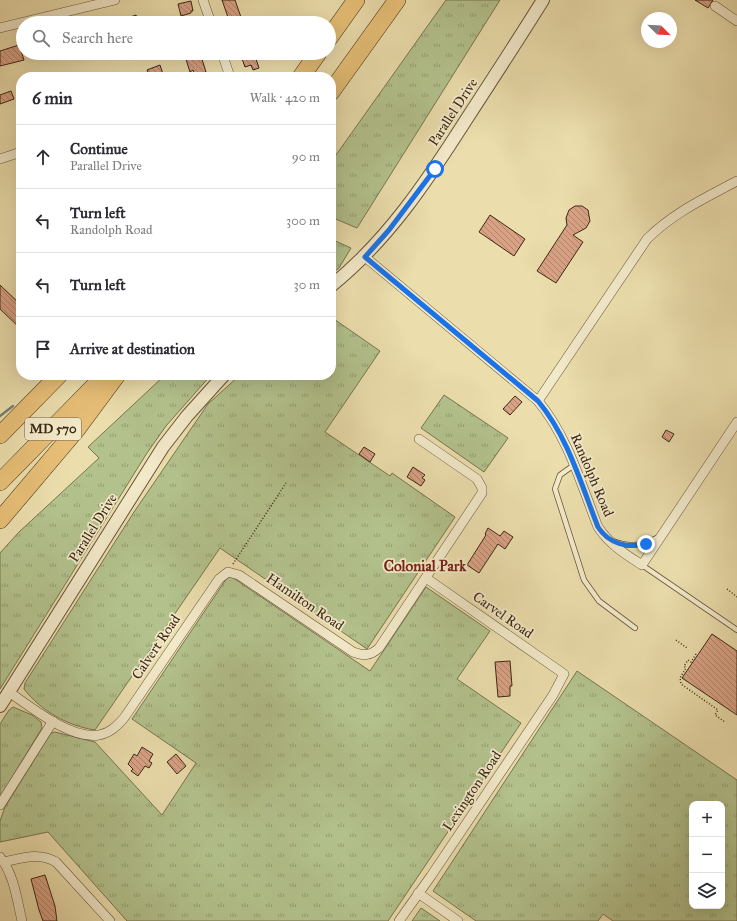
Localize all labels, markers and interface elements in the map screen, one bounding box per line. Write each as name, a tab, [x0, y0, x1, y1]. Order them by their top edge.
north arrow	[641, 12, 677, 48]
search box	[16, 16, 336, 60]
icon: search	[30, 27, 52, 49]
text: Search here	[62, 29, 133, 47]
street label: Parallel Drive	[425, 75, 481, 149]
text: 6 min	[32, 88, 73, 109]
text: Walk · 420 m	[250, 90, 320, 106]
text: Continue	[70, 140, 128, 158]
icon: ahead	[32, 146, 54, 168]
text: 90 m	[292, 149, 320, 165]
text: Parallel Drive	[70, 158, 142, 174]
route start	[426, 160, 444, 178]
text: Turn left	[70, 204, 126, 222]
icon: left	[32, 210, 54, 232]
text: 300 m	[286, 213, 320, 229]
text: Randolph Road	[70, 222, 152, 238]
icon: left	[32, 274, 54, 296]
text: Turn left	[70, 276, 126, 294]
text: 30 m	[294, 277, 320, 293]
icon: arrive	[32, 338, 54, 360]
text: Arrive at destination	[70, 340, 195, 358]
road number: MD 570	[25, 418, 81, 440]
street label: Randolph Road	[567, 431, 617, 519]
street label: Parallel Drive	[65, 491, 121, 565]
route end	[637, 535, 655, 553]
district label: Colonial Park	[384, 557, 467, 575]
street label: Hamilton Road	[263, 570, 347, 634]
street label: Carvel Road	[469, 588, 537, 642]
street label: Calvert Road	[128, 611, 184, 683]
street label: Lexington Road	[439, 748, 505, 834]
map controls	[689, 801, 725, 909]
button: +	[689, 801, 725, 837]
button: −	[689, 837, 725, 873]
button: layers	[689, 873, 725, 909]

